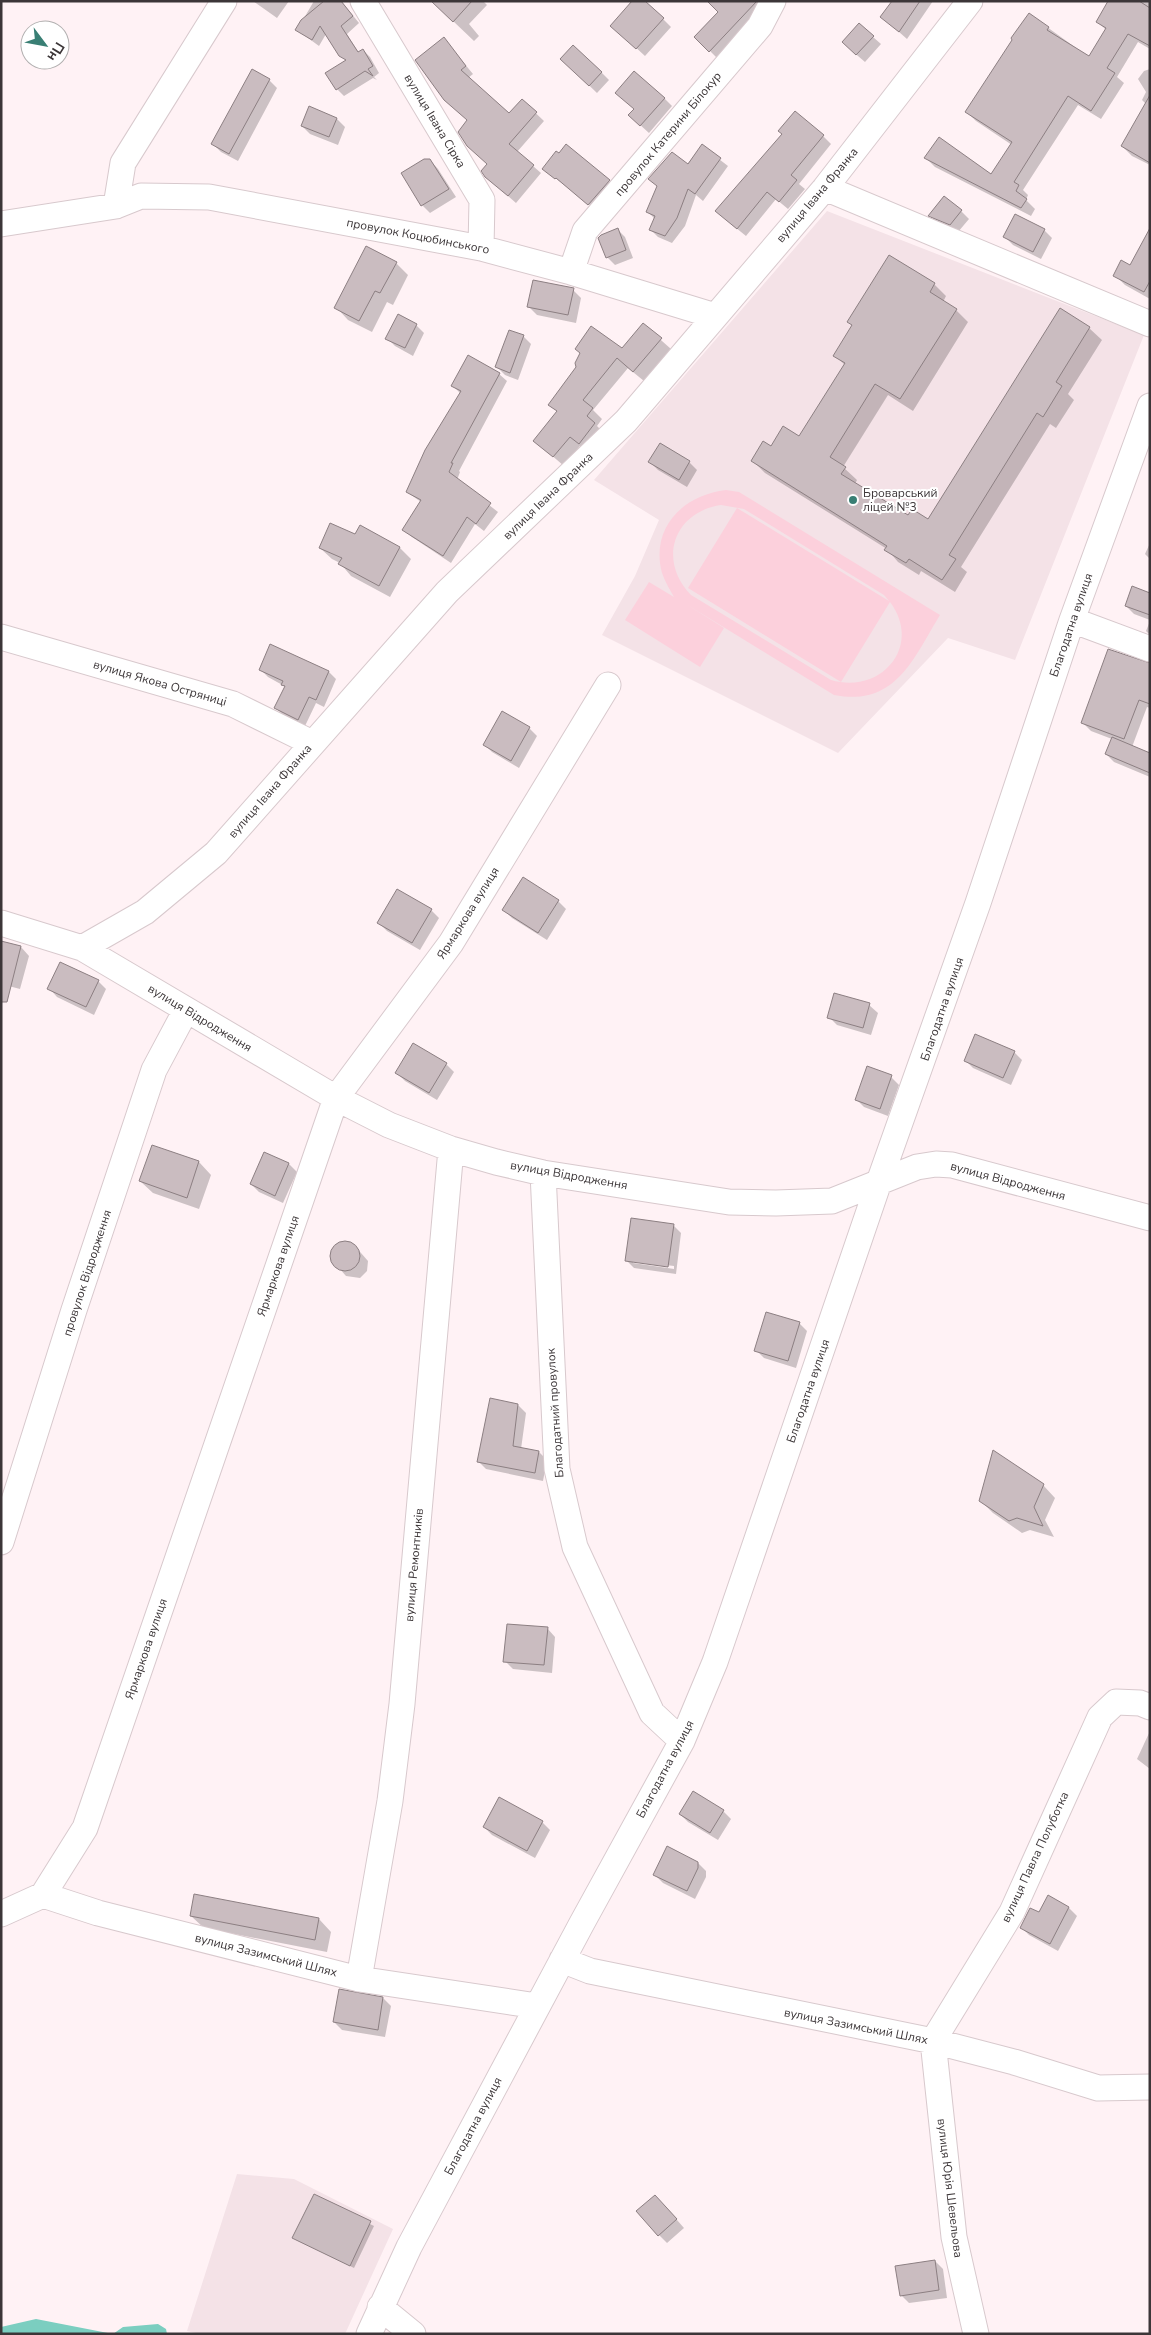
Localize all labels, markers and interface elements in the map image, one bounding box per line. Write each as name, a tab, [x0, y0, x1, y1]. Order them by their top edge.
north arrow	[20, 20, 70, 70]
text: Пн	[42, 38, 69, 65]
street label: провулок Катерини Білокур	[611, 68, 725, 200]
street label: вулиця Івана Сірка	[401, 71, 469, 171]
street label: вулиця Івана Франка	[773, 144, 861, 246]
street label: провулок Коцюбинського	[345, 214, 491, 258]
street label: вулиця Івана Франка	[500, 449, 596, 543]
place label: Броварський ліцей №3	[863, 485, 937, 515]
marker: Броварський ліцей №3	[847, 494, 859, 506]
street label: Благодатна вулиця	[1046, 571, 1096, 679]
street label: вулиця Якова Остряниці	[91, 656, 229, 710]
street label: вулиця Івана Франка	[225, 741, 315, 841]
street label: Ярмаркова вулиця	[433, 864, 503, 962]
street label: Благодатна вулиця	[917, 955, 967, 1063]
street label: вулиця Відродження	[145, 981, 255, 1055]
street label: вулиця Відродження	[509, 1157, 629, 1193]
street label: вулиця Відродження	[949, 1158, 1067, 1204]
street label: провулок Відродження	[59, 1208, 115, 1338]
street label: Ярмаркова вулиця	[253, 1213, 303, 1319]
street label: Благодатна вулиця	[783, 1337, 833, 1445]
street label: Благодатний провулок	[542, 1347, 568, 1478]
street label: вулиця Ремонтників	[401, 1507, 427, 1622]
street label: Ярмаркова вулиця	[121, 1596, 171, 1702]
street label: Благодатна вулиця	[632, 1717, 698, 1821]
street label: вулиця Павла Полуботка	[998, 1789, 1072, 1925]
street label: вулиця Зазимський Шлях	[193, 1930, 339, 1981]
street label: вулиця Зазимський Шлях	[783, 2004, 930, 2048]
street label: Благодатна вулиця	[440, 2074, 506, 2178]
street label: вулиця Юрія Шевельова	[934, 2117, 966, 2259]

